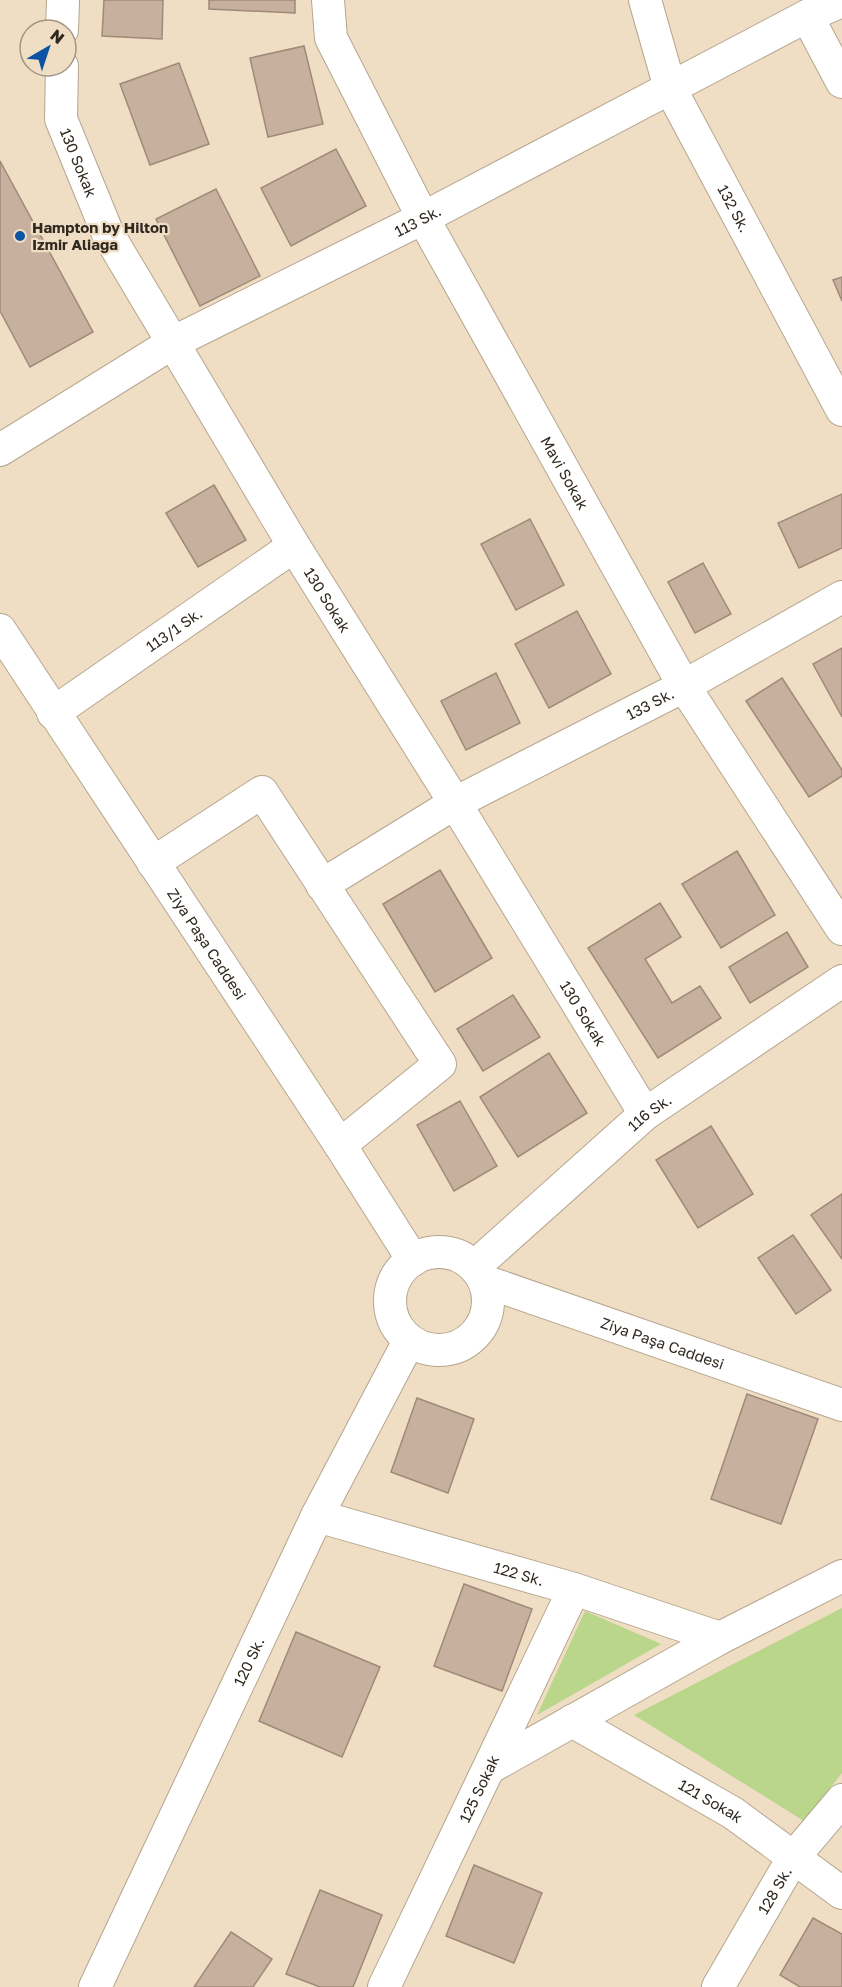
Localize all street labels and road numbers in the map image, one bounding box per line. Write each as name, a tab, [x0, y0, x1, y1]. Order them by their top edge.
street label: 130 Sokak	[57, 125, 101, 200]
street label: 132 Sk.	[714, 182, 754, 235]
street label: 113 Sk.	[391, 201, 444, 240]
street label: Mavi Sokak	[537, 433, 593, 513]
street label: 130 Sokak	[301, 564, 355, 636]
street label: 113/1 Sk.	[142, 604, 205, 655]
street label: 133 Sk.	[623, 684, 677, 723]
street label: Ziya Paşa Caddesi	[164, 885, 250, 1003]
street label: 130 Sokak	[557, 977, 610, 1049]
street label: 116 Sk.	[624, 1090, 675, 1134]
street label: Ziya Paşa Caddesi	[598, 1313, 727, 1373]
street label: 122 Sk.	[492, 1558, 546, 1589]
street label: 120 Sk.	[229, 1634, 268, 1689]
street label: 125 Sokak	[455, 1751, 503, 1825]
street label: 121 Sokak	[676, 1775, 747, 1827]
street label: 128 Sk.	[754, 1863, 795, 1917]

